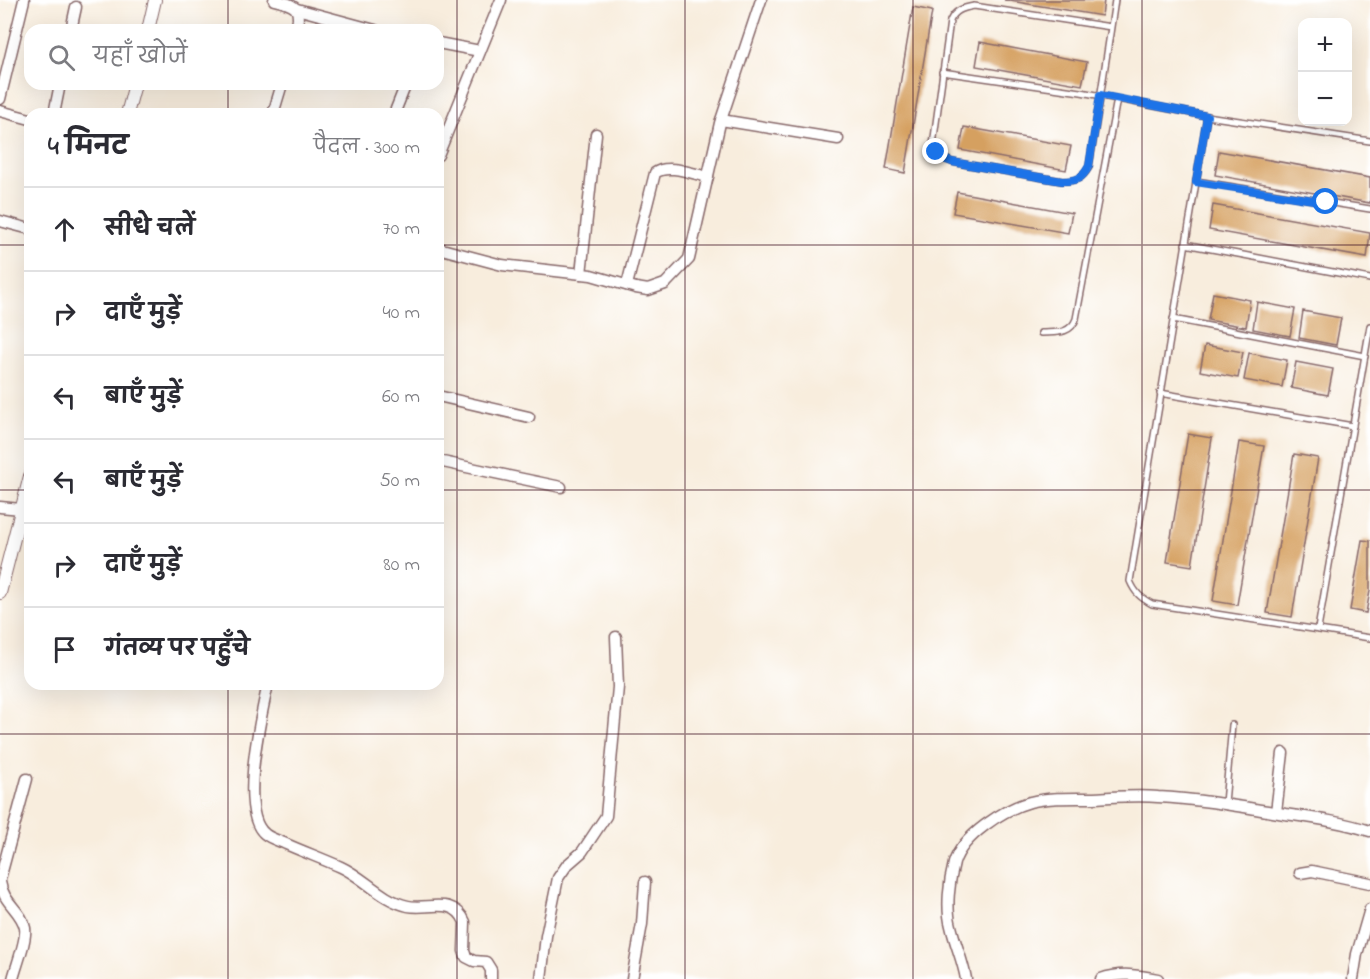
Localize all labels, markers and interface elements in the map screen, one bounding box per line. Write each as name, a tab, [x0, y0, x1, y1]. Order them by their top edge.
map controls	[1298, 18, 1352, 126]
button: +	[1298, 18, 1352, 72]
search box	[24, 24, 444, 90]
icon: search	[45, 41, 78, 74]
text: यहाँ खोजें	[93, 42, 187, 74]
button: −	[1298, 72, 1352, 126]
text: 4 मिनट	[48, 129, 128, 167]
text: पैदल · 300 m	[313, 134, 420, 163]
route end	[922, 138, 948, 164]
route start	[1312, 188, 1338, 214]
icon: ahead	[48, 213, 81, 246]
text: सीधे चलें	[105, 214, 195, 246]
text: 70 m	[383, 215, 420, 244]
icon: right	[48, 297, 81, 330]
text: दाएँ मुड़ें	[105, 298, 181, 330]
text: 40 m	[383, 299, 420, 328]
icon: left	[48, 381, 81, 414]
text: बाएँ मुड़ें	[105, 382, 182, 414]
text: 60 m	[382, 383, 420, 412]
icon: left	[48, 465, 81, 498]
text: बाएँ मुड़ें	[105, 466, 182, 498]
text: 50 m	[379, 467, 420, 496]
icon: right	[48, 549, 81, 582]
text: दाएँ मुड़ें	[105, 550, 181, 582]
text: 80 m	[383, 551, 420, 580]
icon: arrive	[48, 633, 81, 666]
text: गंतव्य पर पहुँचे	[105, 634, 250, 666]

